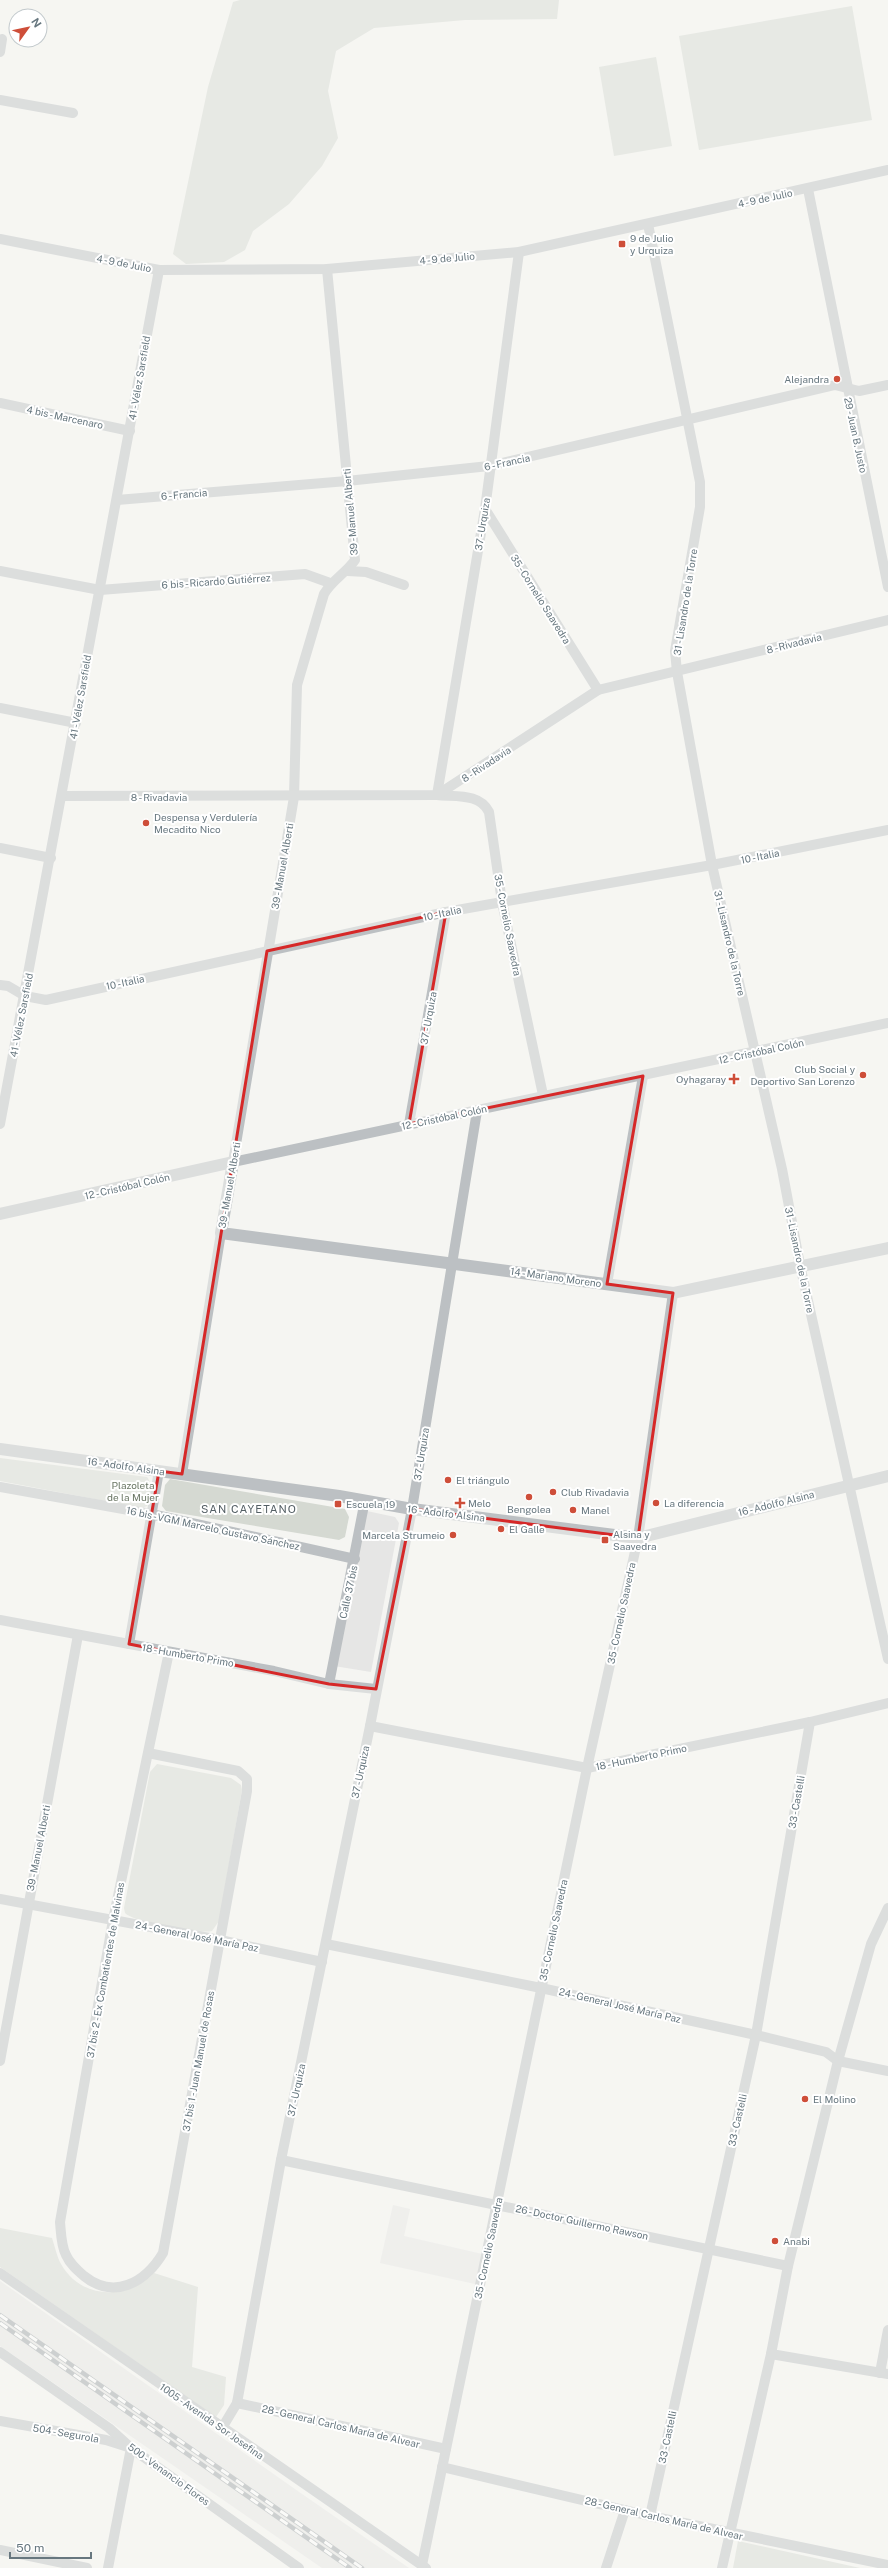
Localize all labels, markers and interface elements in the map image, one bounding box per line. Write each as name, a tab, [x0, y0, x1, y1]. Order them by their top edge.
north arrow	[8, 8, 48, 48]
text: N	[29, 16, 44, 29]
street label: 4 - 9 de Julio	[737, 186, 794, 210]
place label: 9 de Julio y Urquiza	[630, 232, 674, 256]
marker: 9 de Julio y Urquiza	[617, 239, 627, 249]
street label: 4 - 9 de Julio	[419, 250, 476, 266]
street label: 4 - 9 de Julio	[96, 252, 153, 274]
street label: 41 - Vélez Sarsfield	[126, 335, 152, 421]
place label: Alejandra	[784, 373, 829, 385]
marker: Alejandra	[832, 374, 842, 384]
street label: 29 - Juan B. Justo	[842, 396, 870, 474]
street label: 4 bis - Marcenaro	[26, 403, 105, 431]
street label: 6 - Francia	[483, 451, 531, 473]
street label: 39 - Manuel Alberti	[340, 468, 360, 556]
street label: 6 - Francia	[160, 486, 208, 502]
street label: 37 - Urquiza	[472, 497, 492, 551]
street label: 31 - Lisandro de la Torre	[671, 547, 699, 656]
street label: 35 - Cornelio Saavedra	[509, 552, 573, 646]
street label: 6 bis - Ricardo Gutiérrez	[161, 571, 271, 591]
street label: 8 - Rivadavia	[765, 630, 823, 656]
street label: 41 - Vélez Sarsfield	[67, 654, 93, 740]
street label: 8 - Rivadavia	[459, 744, 513, 784]
street label: 8 - Rivadavia	[131, 791, 187, 803]
place label: Despensa y Verdulería Mecadito Nico	[154, 811, 257, 835]
marker: Despensa y Verdulería Mecadito Nico	[141, 818, 151, 828]
street label: 39 - Manuel Alberti	[269, 822, 295, 910]
street label: 10 - Italia	[740, 846, 780, 866]
street label: 35 - Cornelio Saavedra	[492, 873, 524, 977]
street label: 31 - Lisandro de la Torre	[712, 889, 748, 997]
street label: 10 - Italia	[422, 903, 462, 923]
street label: 41 - Vélez Sarsfield	[7, 972, 35, 1058]
street label: 10 - Italia	[105, 972, 145, 992]
street label: 37 - Urquiza	[417, 991, 439, 1045]
street label: 12 - Cristóbal Colón	[717, 1036, 805, 1066]
place label: Club Social y Deportivo San Lorenzo	[750, 1063, 856, 1087]
marker: Club Social y Deportivo San Lorenzo	[858, 1070, 868, 1080]
place label: Oyhagaray	[676, 1073, 727, 1085]
marker: Oyhagaray	[729, 1074, 739, 1084]
street label: 12 - Cristóbal Colón	[400, 1102, 488, 1132]
street label: 39 - Manuel Alberti	[216, 1141, 242, 1229]
street label: 12 - Cristóbal Colón	[83, 1170, 171, 1202]
street label: 31 - Lisandro de la Torre	[783, 1206, 817, 1314]
street label: 14 - Mariano Moreno	[510, 1265, 603, 1289]
street label: 37 - Urquiza	[411, 1427, 431, 1481]
street label: 16 - Adolfo Alsina	[86, 1455, 166, 1477]
place label: El triángulo	[456, 1474, 510, 1486]
marker: El triángulo	[443, 1475, 453, 1485]
park label: Plazoleta de la Mujer	[107, 1479, 159, 1503]
place label: Club Rivadavia	[561, 1486, 629, 1498]
marker: Club Rivadavia	[548, 1487, 558, 1497]
street label: 16 - Adolfo Alsina	[737, 1488, 815, 1518]
marker: Bengolea	[524, 1492, 534, 1502]
place label: Melo	[468, 1497, 491, 1509]
place label: La diferencia	[664, 1497, 724, 1509]
place label: Escuela 19	[346, 1498, 395, 1510]
marker: Melo	[455, 1498, 465, 1508]
marker: La diferencia	[651, 1498, 661, 1508]
marker: Escuela 19	[333, 1499, 343, 1509]
street label: 16 - Adolfo Alsina	[406, 1502, 486, 1524]
district label: SAN CAYETANO	[201, 1503, 297, 1515]
place label: Bengolea	[507, 1503, 551, 1515]
street label: 16 bis - VGM Marcelo Gustavo Sánchez	[125, 1504, 301, 1552]
place label: Manel	[581, 1504, 610, 1516]
marker: Manel	[568, 1505, 578, 1515]
place label: El Galle	[509, 1523, 545, 1535]
marker: El Galle	[496, 1524, 506, 1534]
place label: Alsina y Saavedra	[613, 1528, 656, 1552]
place label: Marcela Strumeio	[362, 1529, 445, 1541]
marker: Marcela Strumeio	[448, 1530, 458, 1540]
marker: Alsina y Saavedra	[600, 1535, 610, 1545]
street label: 35 - Cornelio Saavedra	[604, 1561, 638, 1665]
street label: Calle 37 bis	[337, 1564, 359, 1620]
street label: 18 - Humberto Primo	[141, 1641, 235, 1669]
street label: 18 - Humberto Primo	[594, 1741, 688, 1773]
street label: 37 - Urquiza	[349, 1745, 371, 1799]
street label: 33 - Castelli	[785, 1775, 807, 1829]
street label: 39 - Manuel Alberti	[24, 1804, 52, 1892]
street label: 35 - Cornelio Saavedra	[536, 1878, 570, 1982]
street label: 37 bis 2 - Ex Combatientes de Malvinas	[84, 1881, 126, 2059]
street label: 24 - General José María Paz	[134, 1918, 260, 1954]
street label: 24 - General José María Paz	[558, 1985, 682, 2025]
street label: 37 bis 1 - Juan Manuel de Rosas	[180, 1990, 216, 2132]
street label: 37 - Urquiza	[285, 2063, 307, 2117]
street label: 33 - Castelli	[725, 2093, 749, 2147]
place label: El Molino	[813, 2093, 856, 2105]
marker: El Molino	[800, 2094, 810, 2104]
street label: 35 - Cornelio Saavedra	[471, 2196, 505, 2300]
street label: 26 - Doctor Guillermo Rawson	[514, 2202, 650, 2242]
place label: Anabi	[783, 2235, 810, 2247]
marker: Anabi	[770, 2236, 780, 2246]
street label: 1005 - Avenida Sor Josefina	[158, 2380, 266, 2462]
street label: 28 - General Carlos María de Alvear	[261, 2402, 421, 2450]
street label: 33 - Castelli	[656, 2410, 678, 2464]
street label: 504 - Segurola	[32, 2421, 100, 2445]
street label: 500 - Venancio Flores	[126, 2440, 212, 2508]
street label: 28 - General Carlos María de Alvear	[584, 2494, 744, 2542]
scale bar	[10, 2534, 91, 2560]
text: 50 m	[16, 2541, 44, 2555]

